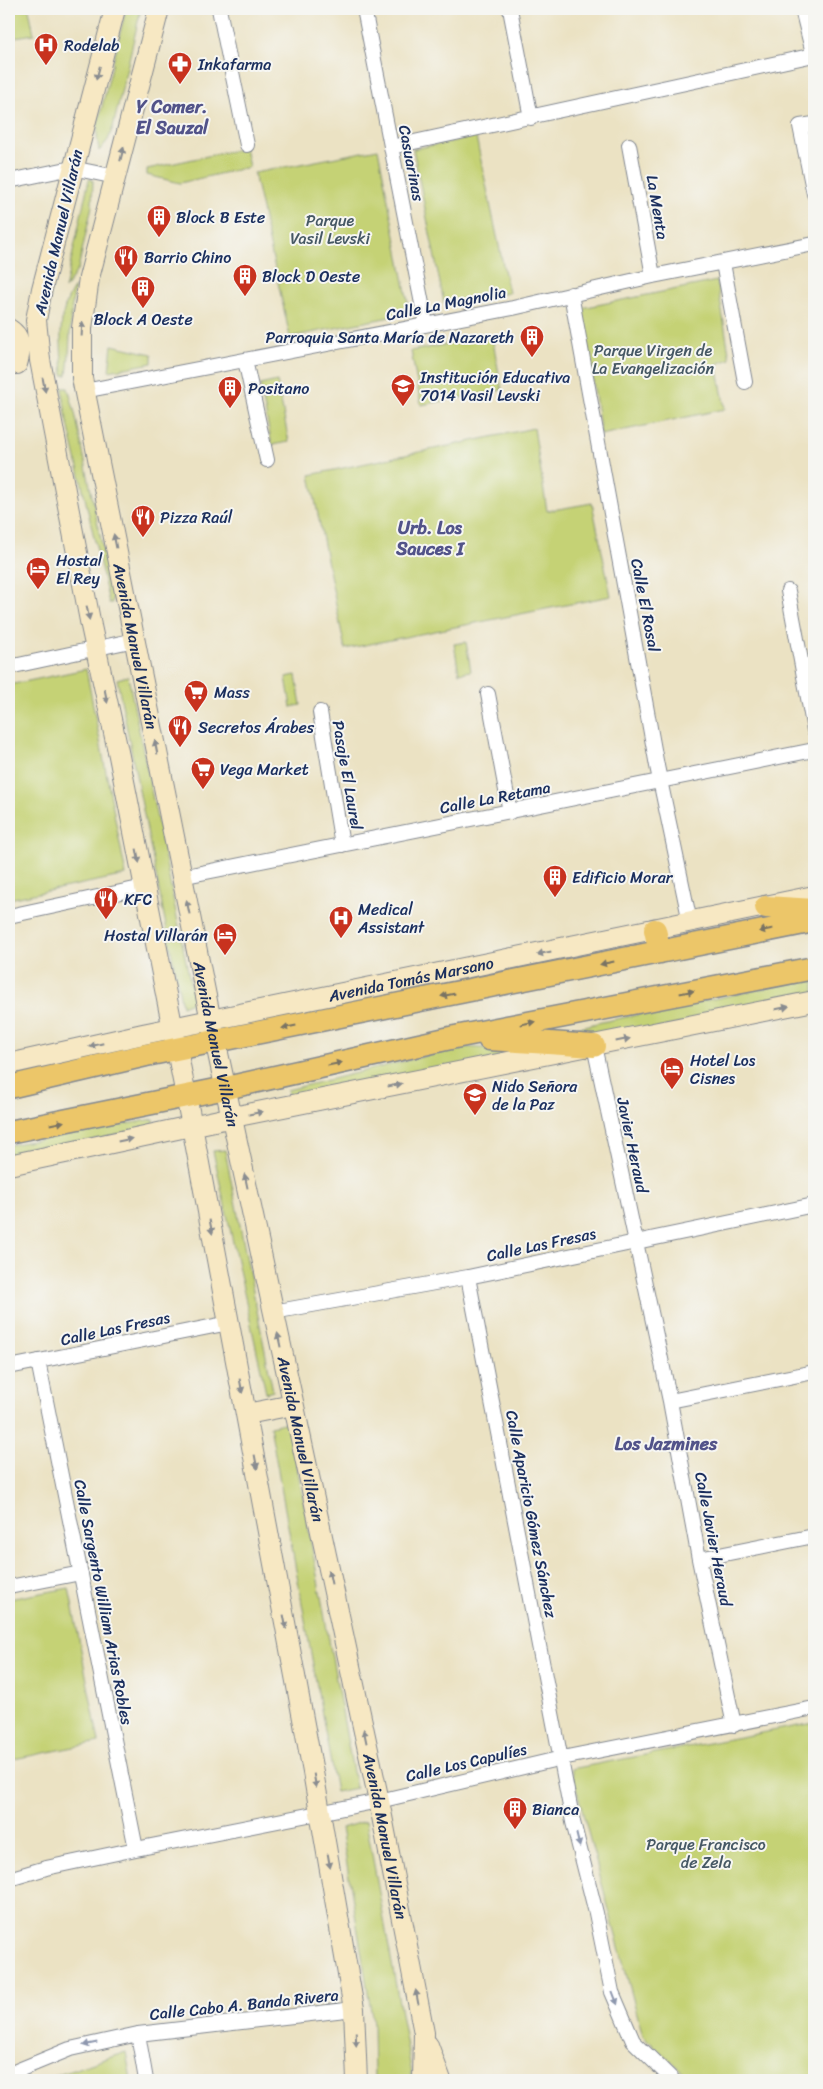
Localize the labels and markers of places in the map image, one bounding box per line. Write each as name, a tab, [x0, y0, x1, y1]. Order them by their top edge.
place label: Rodelab	[64, 31, 120, 60]
hospital icon: Rodelab	[33, 32, 59, 66]
place label: Inkafarma	[197, 50, 271, 79]
pharmacy icon: Inkafarma	[167, 51, 193, 85]
place label: Block B Este	[176, 203, 265, 232]
building icon: Block B Este	[146, 204, 172, 238]
place label: Barrio Chino	[144, 243, 231, 272]
restaurant icon: Barrio Chino	[113, 244, 139, 278]
place label: Block D Oeste	[262, 262, 360, 291]
building icon: Block D Oeste	[232, 263, 258, 297]
building icon: Block A Oeste	[130, 275, 156, 309]
place label: Block A Oeste	[93, 305, 193, 334]
place label: Parroquia Santa María de Nazareth	[266, 323, 514, 352]
building icon: Parroquia Santa María de Nazareth	[519, 324, 545, 358]
place label: Institución Educativa 7014 Vasil Levski	[419, 363, 570, 410]
school or university icon: Institución Educativa 7014 Vasil Levski	[390, 373, 416, 407]
place label: Positano	[248, 374, 309, 403]
building icon: Positano	[217, 375, 243, 409]
place label: Pizza Raúl	[160, 503, 233, 532]
restaurant icon: Pizza Raúl	[130, 504, 156, 538]
place label: Hostal El Rey	[56, 546, 103, 593]
hotel icon: Hostal El Rey	[25, 556, 51, 590]
place label: Mass	[214, 678, 250, 707]
supermarket icon: Mass	[183, 679, 209, 713]
place label: Secretos Árabes	[198, 713, 315, 742]
restaurant icon: Secretos Árabes	[167, 714, 193, 748]
place label: Vega Market	[220, 755, 309, 784]
supermarket icon: Vega Market	[190, 756, 216, 790]
place label: Edificio Morar	[572, 863, 674, 892]
building icon: Edificio Morar	[542, 864, 568, 898]
place label: KFC	[124, 885, 152, 914]
restaurant icon: KFC	[93, 886, 119, 920]
place label: Medical Assistant	[357, 895, 425, 942]
hospital icon: Medical Assistant	[328, 905, 354, 939]
place label: Hostal Villarán	[104, 921, 208, 950]
hotel icon: Hostal Villarán	[212, 922, 238, 956]
place label: Hotel Los Cisnes	[690, 1046, 756, 1093]
hotel icon: Hotel Los Cisnes	[659, 1056, 685, 1090]
place label: Nido Señora de la Paz	[492, 1072, 578, 1119]
school or university icon: Nido Señora de la Paz	[462, 1082, 488, 1116]
place label: Bianca	[532, 1795, 579, 1824]
building icon: Bianca	[502, 1796, 528, 1830]

